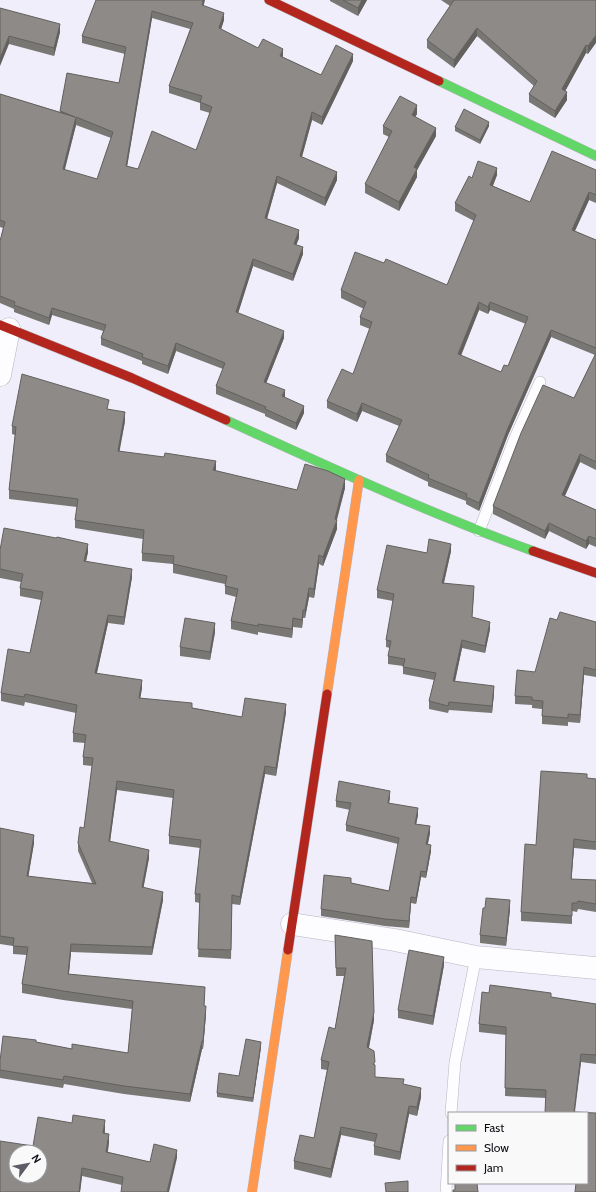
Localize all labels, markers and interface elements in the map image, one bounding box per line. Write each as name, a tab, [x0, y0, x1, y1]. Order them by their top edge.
legend	[448, 1112, 588, 1184]
text: Fast	[484, 1120, 504, 1135]
text: Slow	[484, 1140, 509, 1155]
north arrow	[8, 1144, 48, 1184]
text: N	[28, 1152, 44, 1166]
text: Jam	[483, 1160, 503, 1175]

